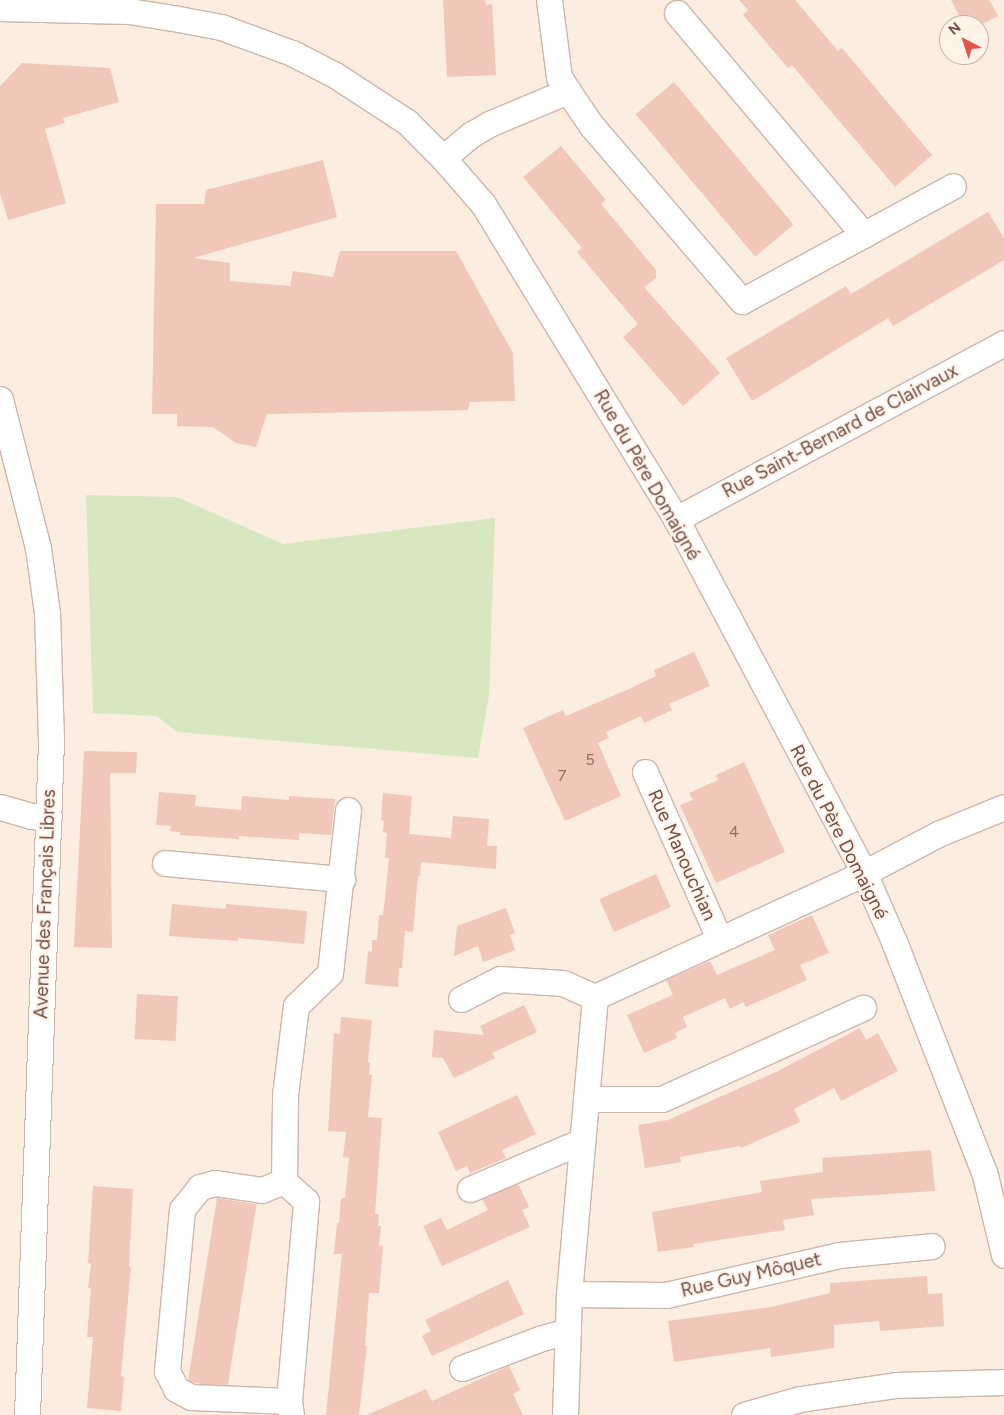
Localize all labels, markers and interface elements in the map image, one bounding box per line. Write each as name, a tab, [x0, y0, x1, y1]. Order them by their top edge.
north arrow	[939, 15, 989, 65]
text: N	[945, 19, 964, 39]
street label: Rue Saint-Bernard de Clairvaux	[718, 359, 962, 503]
street label: Rue du Père Domaigné	[589, 386, 705, 564]
street label: Rue du Père Domaigné	[785, 741, 893, 923]
house number: 5	[585, 750, 595, 770]
house number: 7	[558, 766, 566, 786]
street label: Rue Manouchian	[643, 786, 721, 924]
street label: Avenue des Français Libres	[30, 789, 60, 1019]
house number: 4	[729, 822, 739, 842]
street label: Rue Guy Môquet	[679, 1248, 823, 1302]

